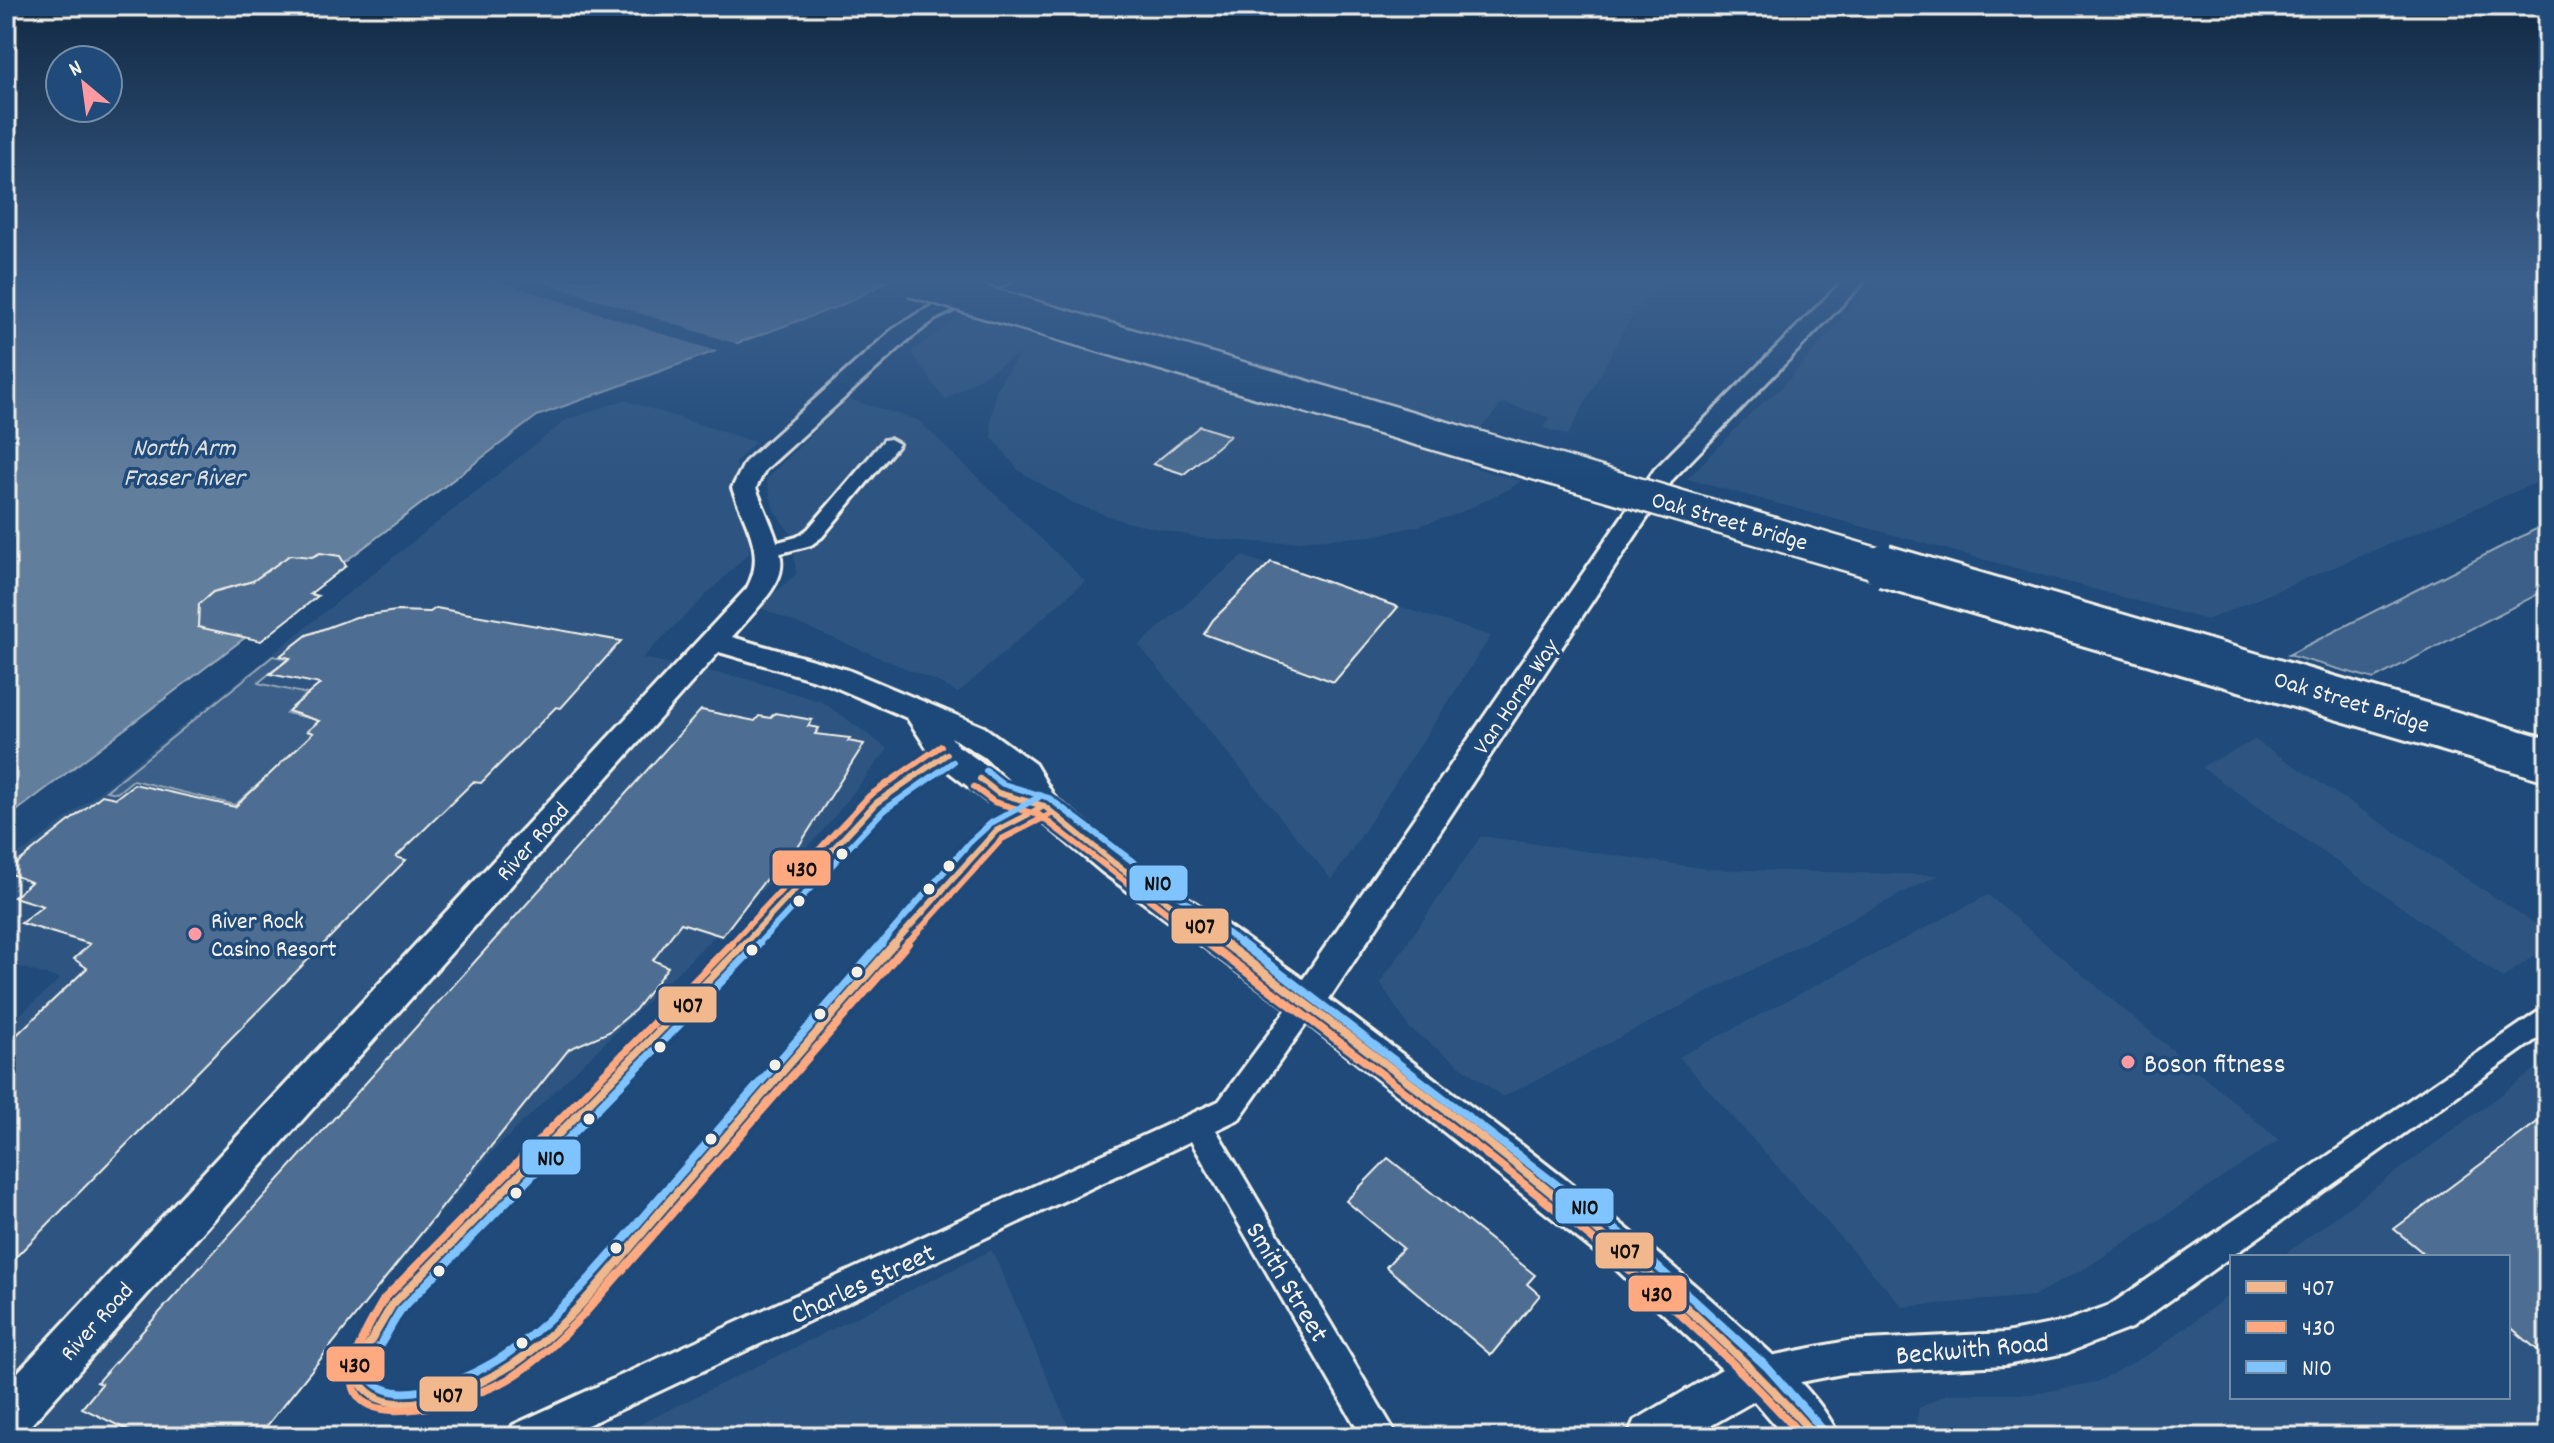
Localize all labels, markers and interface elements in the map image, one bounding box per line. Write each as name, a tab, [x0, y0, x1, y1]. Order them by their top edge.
north arrow	[44, 44, 124, 124]
text: N	[64, 53, 88, 86]
water label: North Arm Fraser River	[124, 431, 248, 498]
street label: Oak Street Bridge	[1647, 484, 1811, 561]
street label: Van Horne Way	[1466, 632, 1570, 762]
street label: Oak Street Bridge	[2269, 664, 2433, 744]
street label: River Road	[489, 796, 579, 890]
unlabelled marker	[834, 846, 850, 862]
line badge: 430	[771, 849, 832, 887]
text: 430	[787, 856, 817, 887]
unlabelled marker	[941, 858, 957, 874]
line badge: N10	[1128, 864, 1189, 902]
text: N10	[1144, 870, 1172, 901]
unlabelled marker	[921, 881, 937, 897]
unlabelled marker	[791, 893, 807, 909]
place label: River Rock Casino Resort	[211, 906, 337, 968]
line badge: 407	[1170, 907, 1230, 945]
text: 407	[1185, 913, 1215, 944]
marker: River Rock Casino Resort	[186, 925, 204, 943]
unlabelled marker	[744, 942, 760, 958]
unlabelled marker	[849, 964, 865, 980]
line badge: 407	[657, 985, 718, 1024]
text: 407	[673, 992, 703, 1023]
unlabelled marker	[812, 1006, 828, 1022]
unlabelled marker	[652, 1039, 668, 1055]
place label: Boson fitness	[2144, 1047, 2285, 1087]
marker: Boson fitness	[2119, 1053, 2137, 1071]
unlabelled marker	[767, 1057, 783, 1073]
unlabelled marker	[581, 1111, 597, 1127]
unlabelled marker	[703, 1131, 719, 1147]
line badge: N10	[521, 1138, 582, 1176]
text: N10	[537, 1145, 565, 1176]
unlabelled marker	[508, 1185, 524, 1201]
line badge: N10	[1554, 1187, 1615, 1225]
text: N10	[1571, 1194, 1599, 1225]
street label: Smith Street	[1233, 1216, 1336, 1351]
line badge: 407	[1594, 1231, 1655, 1270]
street label: Charles Street	[785, 1236, 943, 1337]
text: 407	[1610, 1238, 1640, 1269]
unlabelled marker	[608, 1240, 624, 1256]
legend	[2230, 1255, 2510, 1399]
unlabelled marker	[431, 1263, 447, 1279]
text: 407	[2302, 1273, 2334, 1307]
line badge: 430	[1627, 1274, 1688, 1313]
street label: River Road	[53, 1276, 143, 1370]
text: 430	[1642, 1281, 1672, 1312]
text: 430	[2302, 1313, 2336, 1347]
street label: Beckwith Road	[1894, 1325, 2051, 1379]
unlabelled marker	[514, 1335, 530, 1351]
line badge: 430	[325, 1345, 386, 1383]
text: 430	[340, 1352, 370, 1383]
text: N10	[2302, 1353, 2332, 1387]
line badge: 407	[418, 1375, 479, 1413]
text: 407	[433, 1382, 463, 1413]

